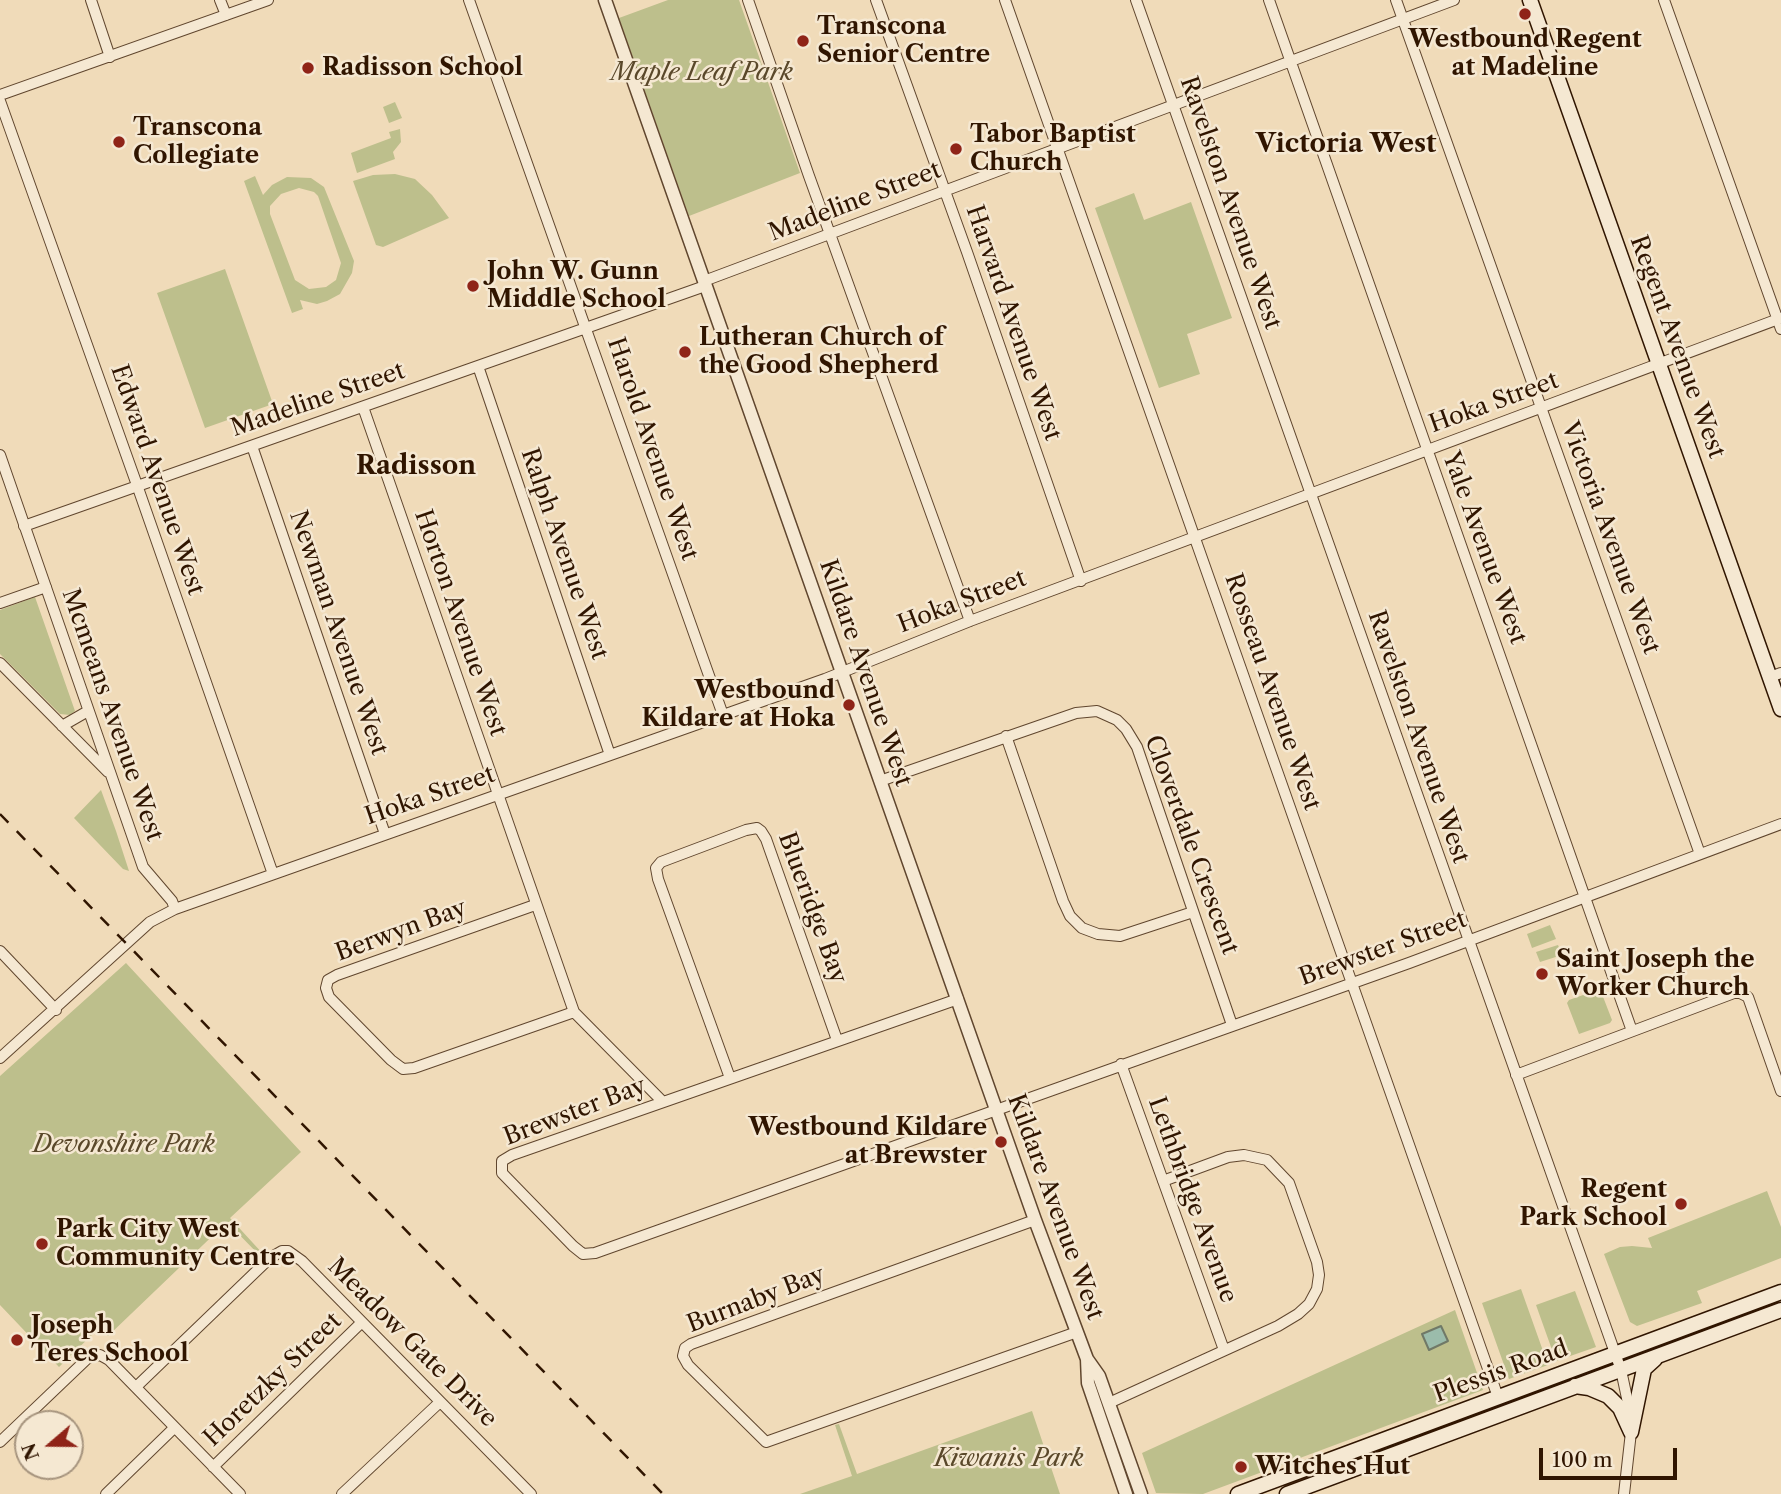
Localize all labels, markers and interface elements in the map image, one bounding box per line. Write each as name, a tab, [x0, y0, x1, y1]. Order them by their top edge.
marker: Westbound Regent at Madeline	[1517, 6, 1533, 22]
place label: Transcona Senior Centre	[817, 13, 990, 69]
place label: Westbound Regent at Madeline	[1408, 26, 1642, 82]
marker: Transcona Senior Centre	[795, 33, 811, 49]
place label: Radisson School	[322, 54, 523, 82]
park label: Maple Leaf Park	[611, 59, 793, 87]
marker: Radisson School	[300, 60, 316, 76]
street label: Ravelston Avenue West	[1173, 73, 1287, 333]
place label: Transcona Collegiate	[133, 114, 262, 170]
place label: Tabor Baptist Church	[970, 121, 1136, 177]
district label: Victoria West	[1256, 128, 1436, 160]
marker: Transcona Collegiate	[111, 134, 127, 150]
marker: Tabor Baptist Church	[948, 141, 964, 157]
street label: Madeline Street	[765, 156, 945, 248]
street label: Harvard Avenue West	[959, 201, 1067, 445]
street label: Regent Avenue West	[1623, 232, 1731, 462]
place label: John W. Gunn Middle School	[487, 258, 666, 314]
marker: John W. Gunn Middle School	[465, 278, 481, 294]
place label: Lutheran Church of the Good Shepherd	[699, 324, 944, 380]
street label: Harold Avenue West	[600, 334, 704, 564]
marker: Lutheran Church of the Good Shepherd	[677, 344, 693, 360]
street label: Madeline Street	[227, 357, 409, 443]
street label: Edward Avenue West	[104, 361, 210, 599]
street label: Hoka Street	[1426, 366, 1562, 440]
street label: Victoria Avenue West	[1555, 418, 1665, 658]
street label: Ralph Avenue West	[514, 444, 614, 664]
street label: Yale Avenue West	[1436, 448, 1532, 648]
district label: Radisson	[356, 450, 476, 482]
street label: Horton Avenue West	[408, 506, 512, 740]
street label: Newman Avenue West	[283, 507, 393, 759]
street label: Kildare Avenue West	[813, 556, 917, 790]
street label: Hoka Street	[894, 564, 1030, 640]
street label: Rosseau Avenue West	[1218, 570, 1326, 814]
street label: Mcmeans Avenue West	[55, 585, 169, 845]
street label: Ravelston Avenue West	[1361, 607, 1475, 867]
place label: Westbound Kildare at Hoka	[642, 677, 835, 733]
marker: Westbound Kildare at Hoka	[841, 697, 857, 713]
street label: Cloverdale Crescent	[1138, 731, 1244, 959]
street label: Hoka Street	[361, 760, 499, 832]
street label: Blueridge Bay	[771, 829, 853, 987]
street label: Berwyn Bay	[332, 894, 470, 968]
street label: Brewster Street	[1296, 905, 1470, 993]
place label: Saint Joseph the Worker Church	[1556, 946, 1755, 1002]
marker: Saint Joseph the Worker Church	[1534, 966, 1550, 982]
street label: Brewster Bay	[500, 1072, 650, 1152]
street label: Kildare Avenue West	[1001, 1090, 1109, 1324]
street label: Lethbridge Avenue	[1141, 1093, 1243, 1307]
place label: Westbound Kildare at Brewster	[748, 1114, 987, 1170]
park label: Devonshire Park	[33, 1131, 215, 1159]
marker: Westbound Kildare at Brewster	[993, 1134, 1009, 1150]
place label: Regent Park School	[1520, 1176, 1667, 1232]
marker: Regent Park School	[1673, 1196, 1689, 1212]
place label: Park City West Community Centre	[56, 1216, 295, 1272]
marker: Park City West Community Centre	[34, 1236, 50, 1252]
street label: Meadow Gate Drive	[321, 1252, 503, 1434]
street label: Burnaby Bay	[683, 1261, 829, 1339]
street label: Horetzky Street	[198, 1307, 348, 1453]
place label: Joseph Teres School	[31, 1312, 189, 1368]
marker: Joseph Teres School	[9, 1332, 25, 1348]
street label: Plessis Road	[1430, 1334, 1572, 1410]
north arrow	[14, 1410, 84, 1480]
scale bar	[1543, 1434, 1681, 1478]
text: N	[17, 1440, 44, 1463]
park label: Kiwanis Park	[934, 1445, 1084, 1473]
text: 100 m	[1552, 1447, 1613, 1472]
place label: Witches Hut	[1255, 1453, 1410, 1481]
marker: Witches Hut	[1233, 1459, 1249, 1475]

